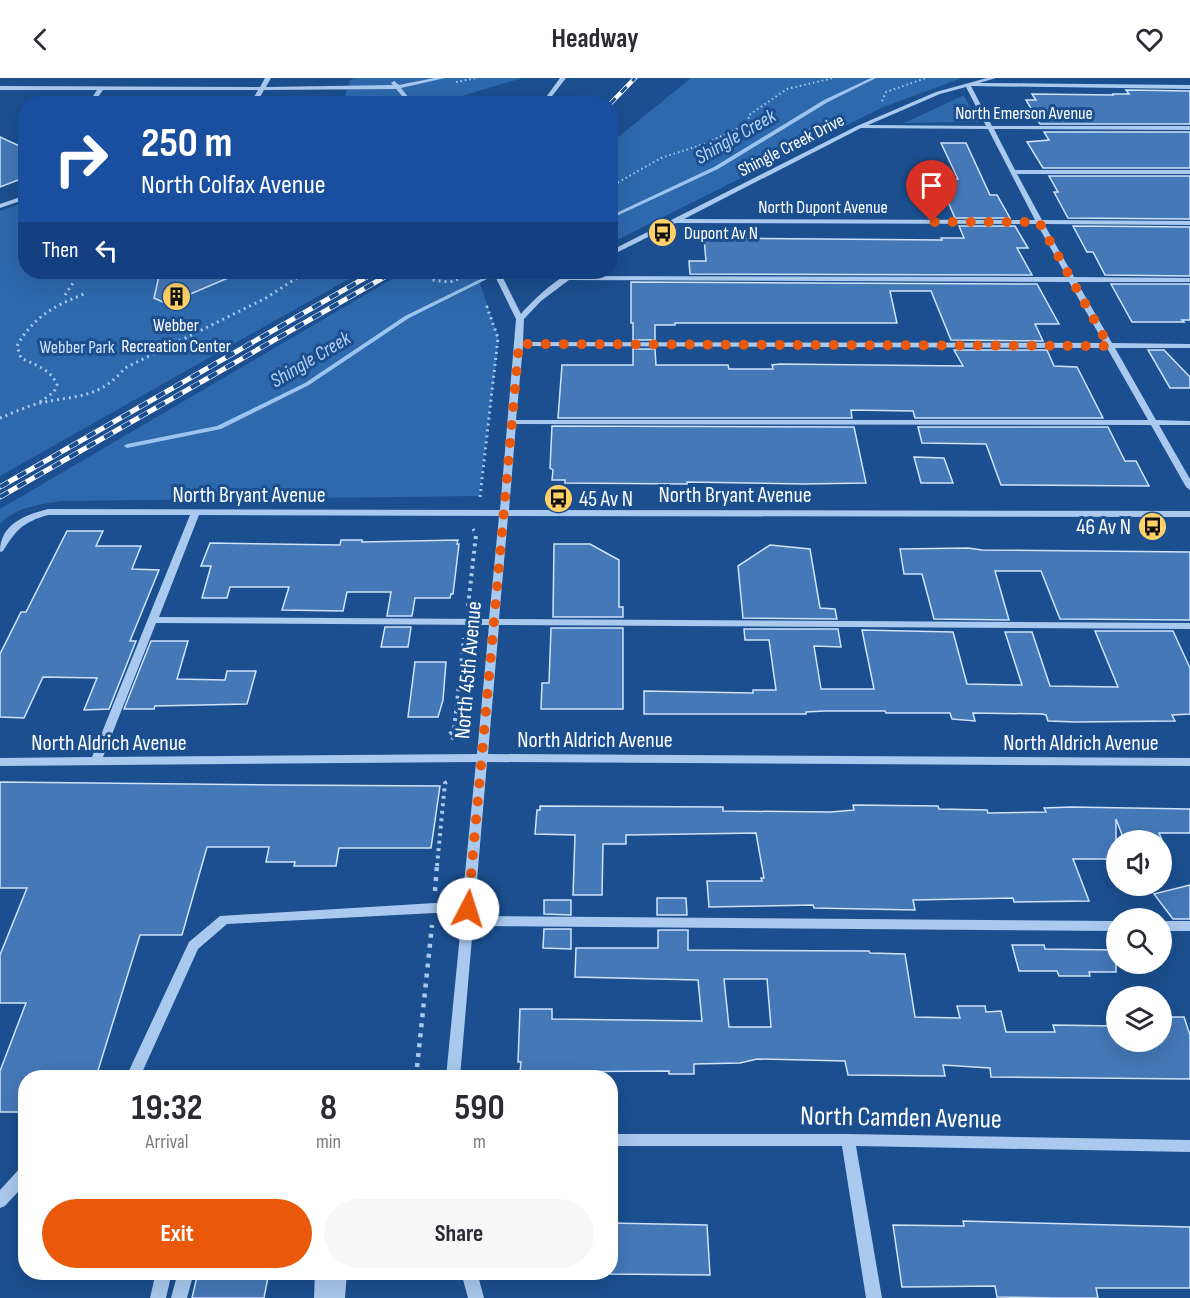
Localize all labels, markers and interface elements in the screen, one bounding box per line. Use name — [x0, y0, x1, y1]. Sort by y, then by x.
icon: back — [24, 23, 57, 56]
text: Headway — [552, 23, 638, 55]
icon: heart — [1133, 23, 1166, 56]
street label: North Emerson Avenue — [955, 103, 1093, 124]
water label: Shingle Creek — [691, 104, 781, 170]
street label: Shingle Creek Drive — [735, 110, 848, 181]
text: 250 m — [141, 118, 232, 169]
icon: right — [42, 120, 120, 198]
pin — [906, 160, 957, 222]
text: North Colfax Avenue — [141, 169, 326, 201]
icon: arrive — [915, 169, 948, 202]
street label: North Dupont Avenue — [758, 197, 888, 218]
bus stop icon: Dupont Av N — [647, 217, 679, 249]
place label: Dupont Av N — [684, 223, 758, 244]
icon: left — [90, 234, 123, 267]
text: Then — [42, 237, 78, 264]
building icon: Webber Recreation Center — [160, 280, 192, 312]
place label: Webber Recreation Center — [121, 315, 231, 357]
water label: Shingle Creek — [266, 326, 355, 393]
park label: Webber Park — [39, 337, 115, 358]
street label: North Bryant Avenue — [172, 482, 326, 509]
bus stop icon: 45 Av N — [542, 482, 574, 514]
street label: North Bryant Avenue — [658, 482, 812, 509]
place label: 45 Av N — [579, 486, 633, 513]
bus stop icon: 46 Av N — [1136, 510, 1168, 542]
place label: 46 Av N — [1076, 514, 1131, 541]
street label: North 45th Avenue — [449, 600, 488, 740]
street label: North Aldrich Avenue — [517, 727, 673, 754]
street label: North Aldrich Avenue — [31, 730, 187, 757]
street label: North Aldrich Avenue — [1003, 730, 1159, 757]
map controls — [1106, 830, 1172, 1052]
button: sound — [1106, 830, 1172, 896]
position arrow — [436, 877, 500, 941]
button: search — [1106, 908, 1172, 974]
button: layers — [1106, 986, 1172, 1052]
text: 19:32 — [131, 1087, 203, 1130]
text: 8 — [320, 1087, 337, 1130]
text: 590 — [455, 1087, 505, 1130]
street label: North Camden Avenue — [800, 1100, 1002, 1136]
text: Arrival — [145, 1130, 188, 1154]
text: min — [316, 1130, 341, 1154]
text: m — [473, 1130, 486, 1154]
button: Exit — [42, 1199, 312, 1268]
button: Share — [324, 1199, 594, 1268]

